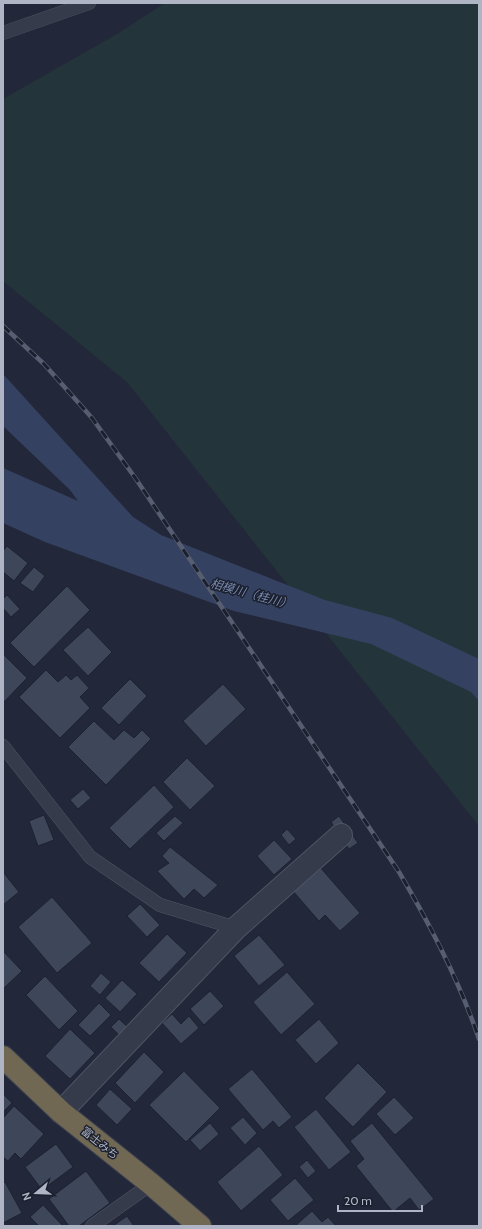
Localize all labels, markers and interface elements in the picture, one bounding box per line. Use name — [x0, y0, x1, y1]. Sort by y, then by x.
water label: 相模川（桂川） — [209, 575, 294, 612]
street label: 富士みち — [78, 1124, 122, 1162]
north arrow — [16, 1173, 56, 1213]
scale bar — [338, 1187, 422, 1213]
text: N — [19, 1190, 34, 1202]
text: 20 m — [344, 1193, 372, 1208]

